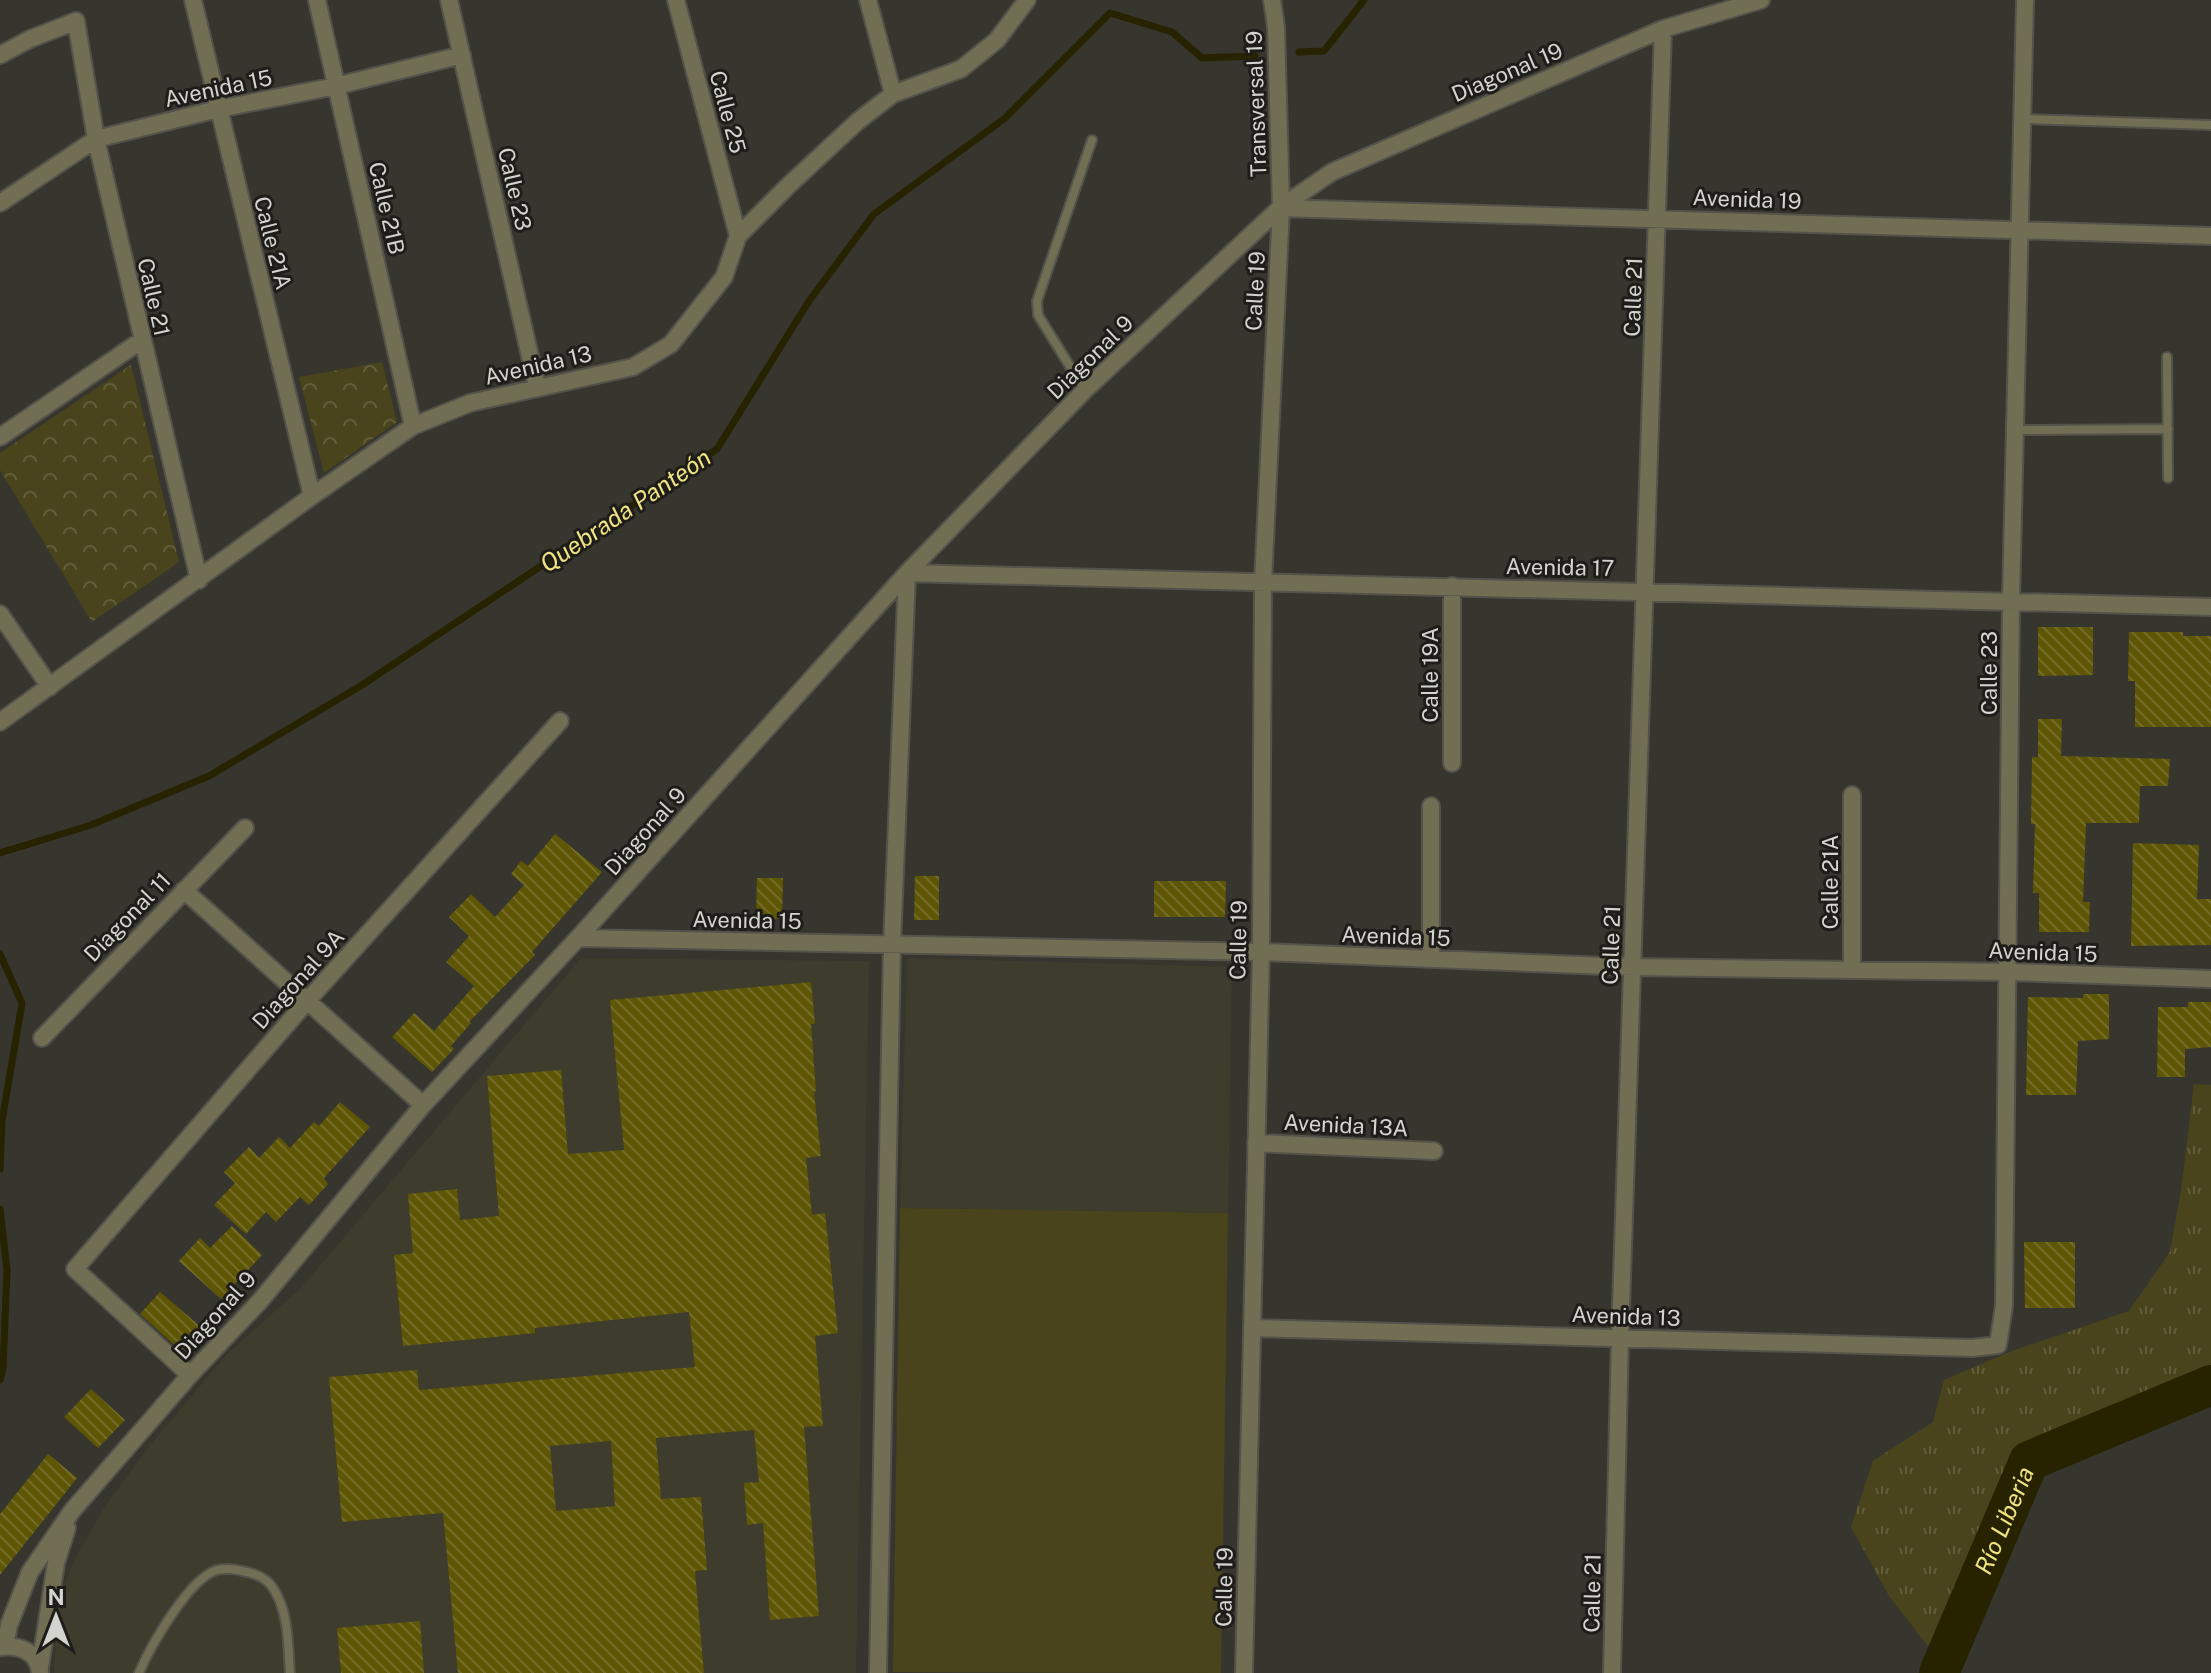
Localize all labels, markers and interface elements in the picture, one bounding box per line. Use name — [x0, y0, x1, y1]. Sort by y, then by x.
street label: Transversal 19 — [1240, 30, 1272, 178]
street label: Diagonal 19 — [1448, 37, 1566, 107]
street label: Avenida 15 — [162, 64, 274, 112]
street label: Calle 25 — [705, 68, 751, 156]
street label: Calle 23 — [493, 145, 537, 233]
street label: Calle 21B — [364, 159, 410, 257]
street label: Avenida 19 — [1692, 184, 1802, 214]
street label: Calle 21A — [249, 194, 297, 292]
street label: Calle 19 — [1240, 250, 1270, 332]
street label: Calle 21 — [132, 255, 176, 339]
street label: Calle 21 — [1619, 257, 1647, 337]
street label: Diagonal 9 — [1042, 310, 1138, 404]
street label: Avenida 13 — [482, 340, 594, 390]
water label: Quebrada Panteón — [534, 443, 716, 577]
street label: Avenida 17 — [1505, 553, 1615, 581]
street label: Calle 19A — [1417, 627, 1443, 723]
street label: Calle 23 — [1976, 631, 2002, 715]
street label: Diagonal 9 — [599, 782, 691, 880]
street label: Calle 21A — [1817, 835, 1843, 929]
street label: Diagonal 11 — [78, 867, 176, 967]
street label: Calle 19 — [1224, 900, 1252, 980]
street label: Calle 21 — [1597, 905, 1625, 985]
street label: Avenida 15 — [692, 906, 802, 934]
street label: Avenida 15 — [1341, 921, 1451, 951]
street label: Diagonal 9A — [247, 924, 349, 1034]
street label: Avenida 15 — [1988, 937, 2098, 967]
street label: Avenida 13A — [1283, 1109, 1409, 1141]
street label: Diagonal 9 — [169, 1266, 261, 1364]
street label: Avenida 13 — [1571, 1301, 1681, 1331]
water label: Río Liberia — [1969, 1462, 2039, 1578]
street label: Calle 19 — [1210, 1547, 1238, 1627]
street label: Calle 21 — [1578, 1553, 1606, 1633]
north arrow — [16, 1577, 96, 1657]
text: N — [47, 1584, 65, 1610]

